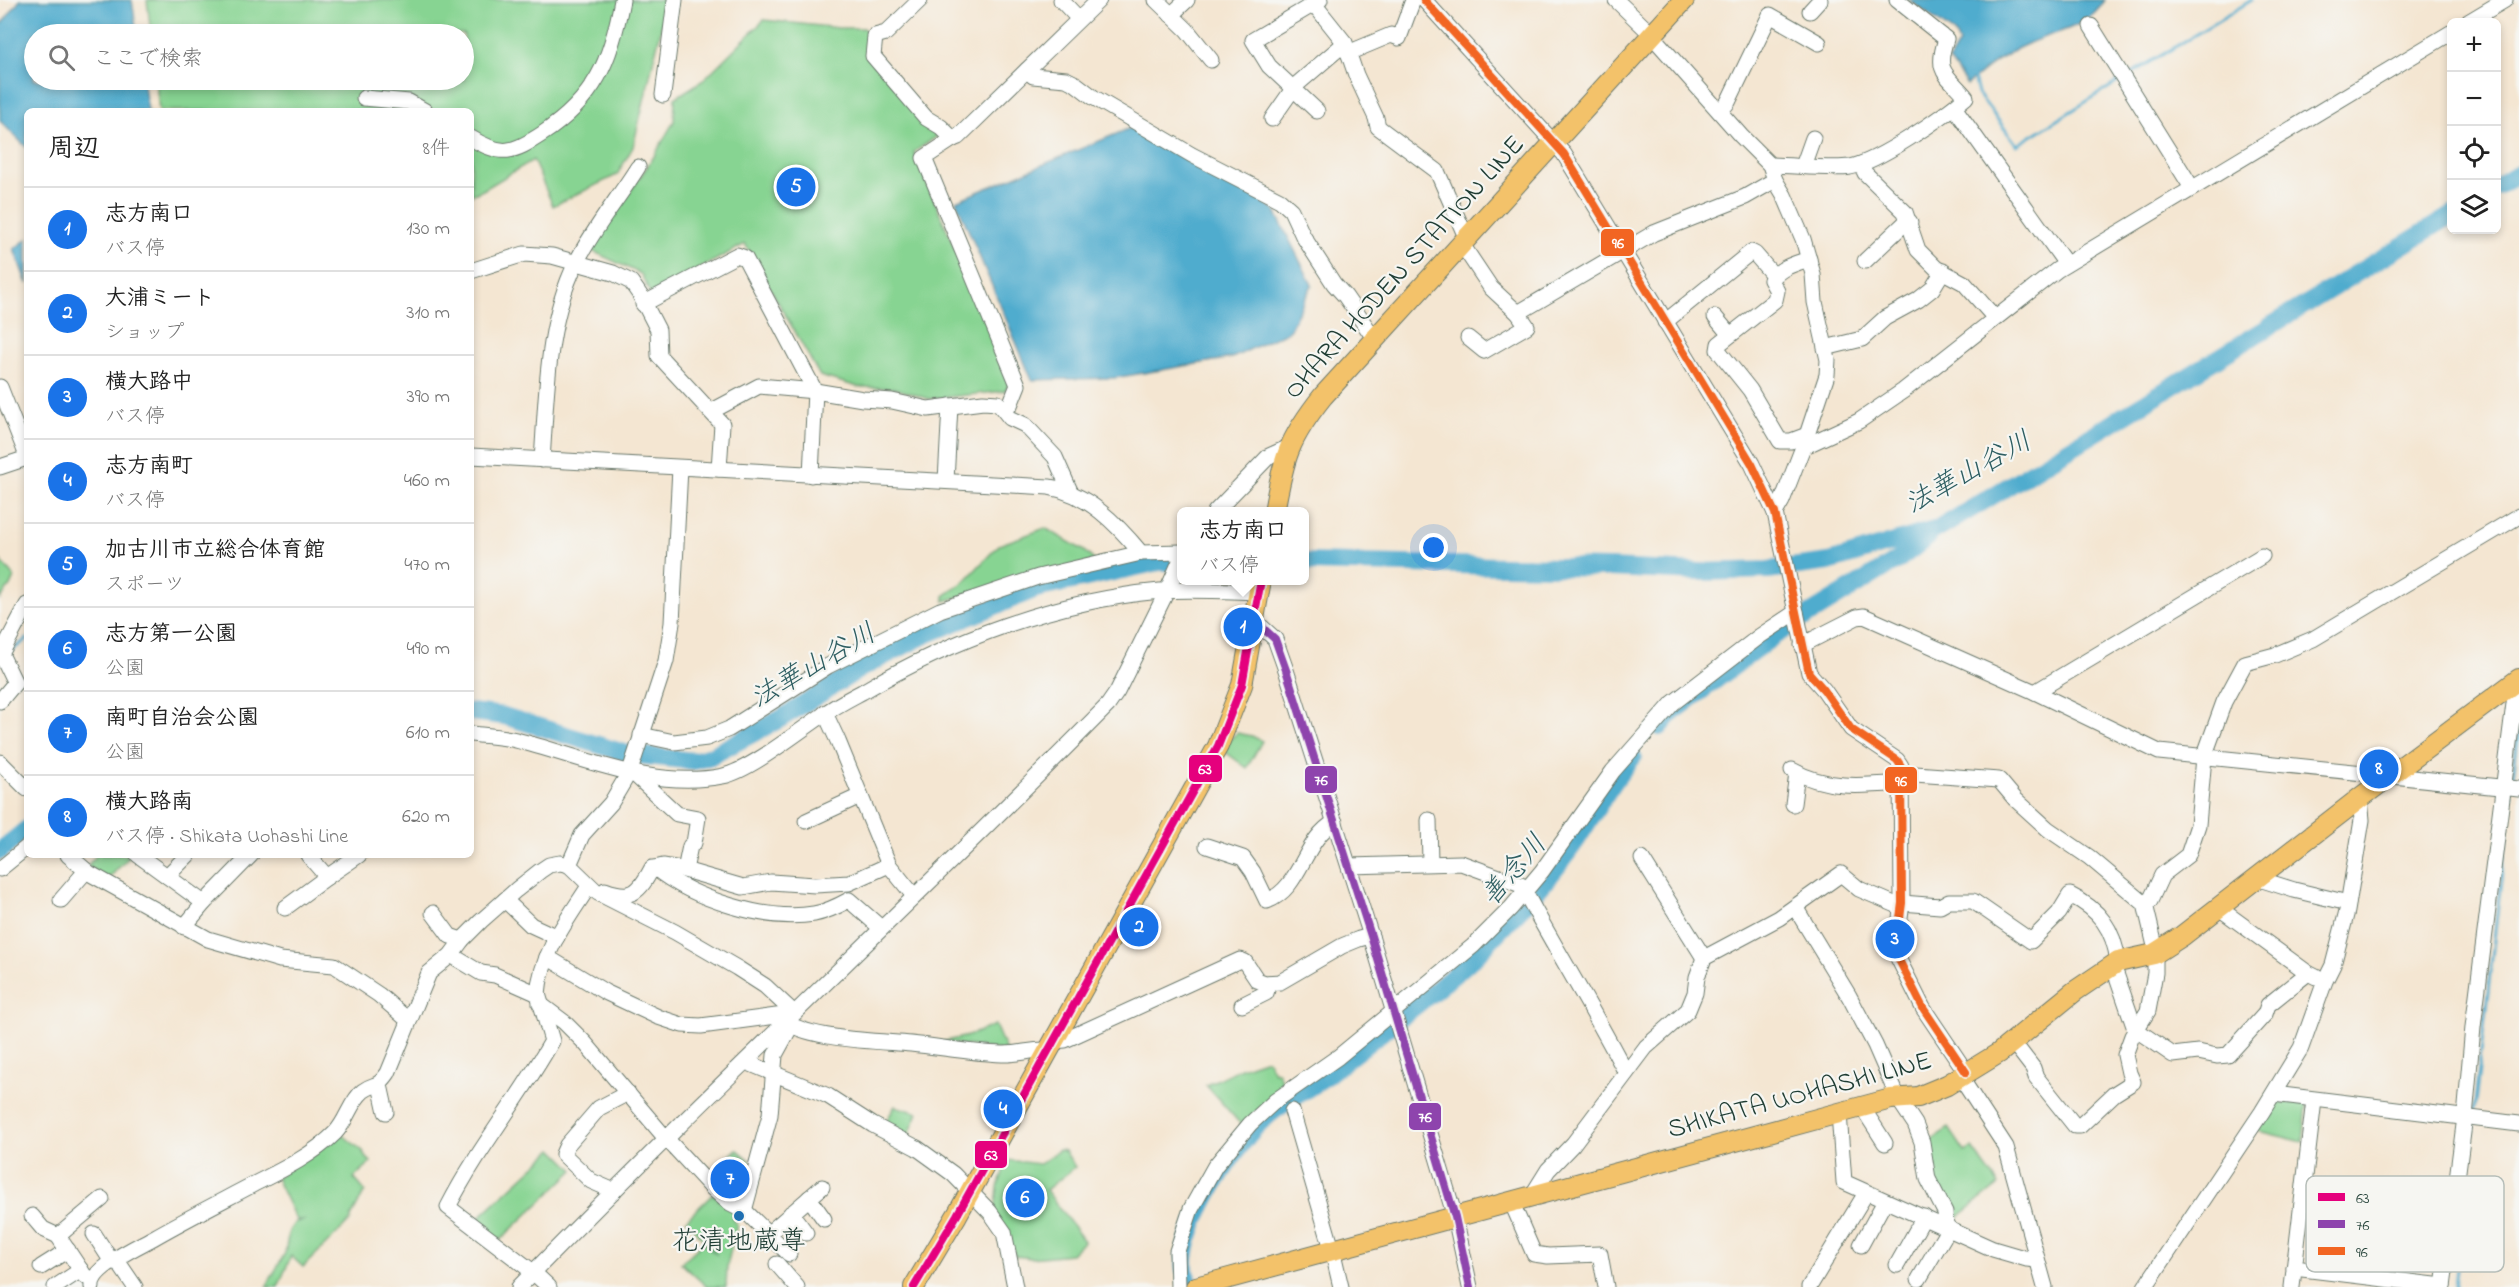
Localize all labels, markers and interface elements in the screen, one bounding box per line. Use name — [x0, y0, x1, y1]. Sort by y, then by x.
map controls — [2447, 18, 2501, 234]
button: + — [2447, 18, 2501, 72]
search box — [24, 24, 474, 90]
icon: search — [45, 41, 78, 74]
text: ここで検索 — [93, 44, 203, 76]
button: − — [2447, 72, 2501, 126]
button: locate — [2447, 126, 2501, 180]
street label: OHARA HODEN STATION LINE — [1275, 127, 1535, 409]
text: 周辺 — [48, 131, 100, 169]
text: 8件 — [423, 135, 450, 164]
pin: 5 — [776, 164, 816, 210]
button: layers — [2447, 180, 2501, 234]
text: 志方南口 — [105, 199, 193, 231]
text: 1 — [64, 215, 71, 244]
text: 130 m — [406, 215, 450, 244]
line badge: 96 — [1600, 228, 1635, 257]
text: 96 — [1611, 232, 1625, 256]
text: バス停 — [105, 235, 165, 264]
text: 大浦ミート — [105, 283, 215, 315]
text: 2 — [63, 299, 72, 328]
text: 310 m — [406, 299, 450, 328]
text: ショップ — [105, 319, 184, 348]
text: 横大路中 — [105, 367, 193, 399]
text: 3 — [63, 383, 72, 412]
text: 390 m — [407, 383, 450, 412]
text: バス停 — [105, 403, 165, 432]
water label: 法華山谷川 — [1898, 422, 2040, 526]
text: 志方南町 — [105, 451, 193, 483]
text: 4 — [63, 467, 72, 496]
text: 460 m — [404, 467, 450, 496]
text: バス停 — [105, 487, 165, 516]
popup — [1177, 507, 1309, 585]
text: 志方南口 — [1199, 516, 1287, 548]
your location — [1419, 533, 1448, 562]
text: 加古川市立総合体育館 — [105, 535, 325, 567]
text: 5 — [62, 551, 73, 580]
text: 470 m — [404, 551, 450, 580]
text: バス停 — [1199, 552, 1259, 581]
text: スポーツ — [105, 571, 185, 600]
pin: 1 — [1224, 604, 1262, 650]
water label: 法華山谷川 — [743, 614, 885, 720]
text: 志方第一公園 — [105, 619, 237, 651]
text: 6 — [63, 635, 72, 664]
text: 490 m — [407, 635, 450, 664]
text: 公園 — [105, 655, 145, 684]
text: 南町自治会公園 — [105, 703, 259, 735]
text: 7 — [63, 719, 72, 748]
text: 610 m — [406, 719, 450, 748]
text: 公園 — [105, 739, 145, 768]
pin: 8 — [2360, 746, 2398, 792]
line badge: 63 — [1188, 754, 1223, 783]
text: 63 — [1197, 758, 1212, 782]
line badge: 76 — [1304, 765, 1338, 794]
line badge: 96 — [1884, 766, 1918, 794]
text: 76 — [1314, 769, 1329, 793]
text: 96 — [1894, 770, 1908, 794]
text: 横大路南 — [105, 787, 193, 819]
text: 8 — [64, 803, 71, 832]
text: 620 m — [402, 803, 450, 832]
text: バス停 · Shikata Uohashi Line — [105, 823, 348, 852]
water label: 善念川 — [1472, 826, 1558, 916]
pin: 2 — [1120, 904, 1158, 950]
pin: 3 — [1876, 916, 1914, 962]
street label: SHIKATA UOHASHI LINE — [1664, 1042, 1936, 1150]
pin: 4 — [984, 1086, 1022, 1132]
line badge: 76 — [1408, 1102, 1442, 1131]
text: 76 — [1418, 1106, 1433, 1130]
line badge: 63 — [974, 1140, 1008, 1169]
text: 63 — [983, 1144, 998, 1168]
pin: 7 — [710, 1156, 750, 1202]
pin: 6 — [1006, 1176, 1044, 1220]
legend — [2306, 1176, 2504, 1272]
text: 63 — [2356, 1187, 2370, 1211]
marker: 花清地蔵尊 — [732, 1209, 746, 1223]
text: 76 — [2356, 1214, 2370, 1238]
place label: 花清地蔵尊 — [672, 1223, 807, 1262]
text: 96 — [2356, 1241, 2368, 1265]

